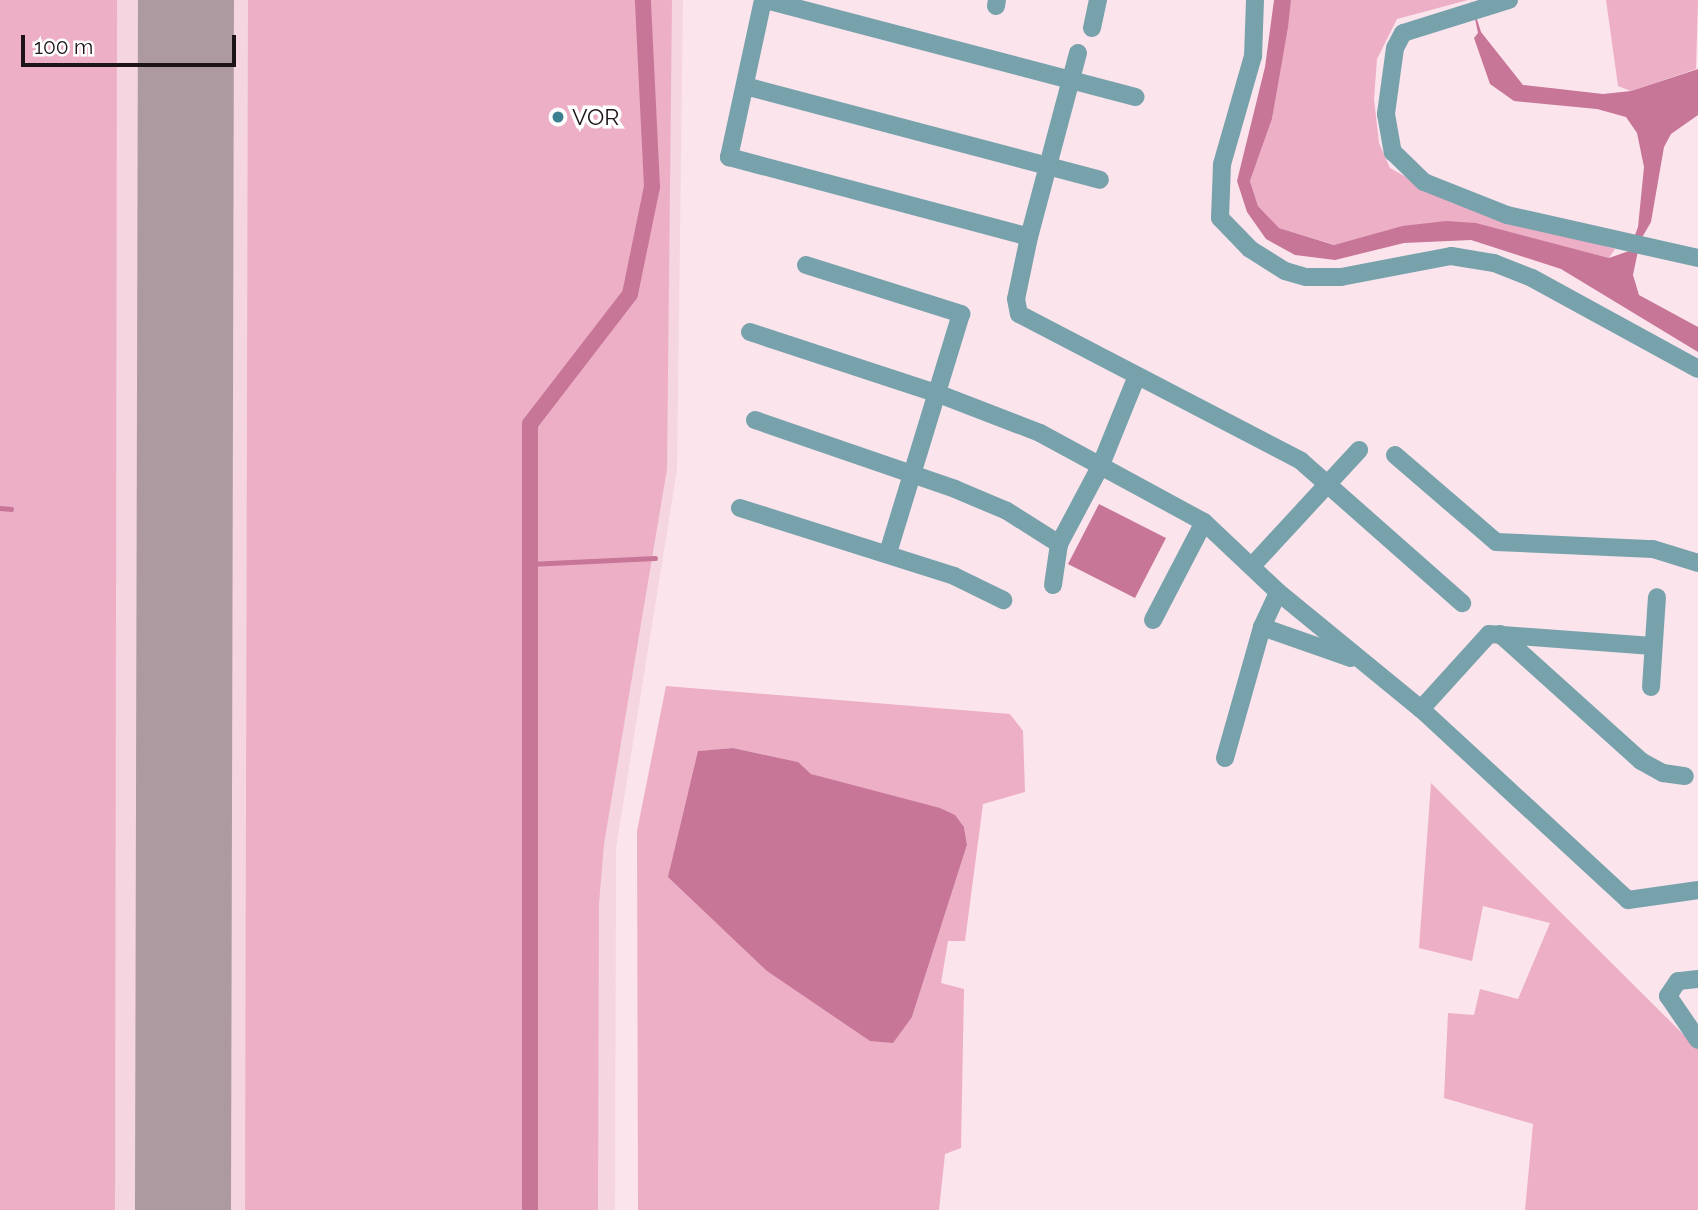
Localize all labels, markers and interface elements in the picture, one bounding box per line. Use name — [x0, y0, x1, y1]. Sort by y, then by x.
scale bar — [24, 21, 240, 65]
text: 100 m — [34, 34, 93, 59]
place label: VOR — [572, 103, 619, 131]
marker: VOR — [550, 109, 566, 125]

